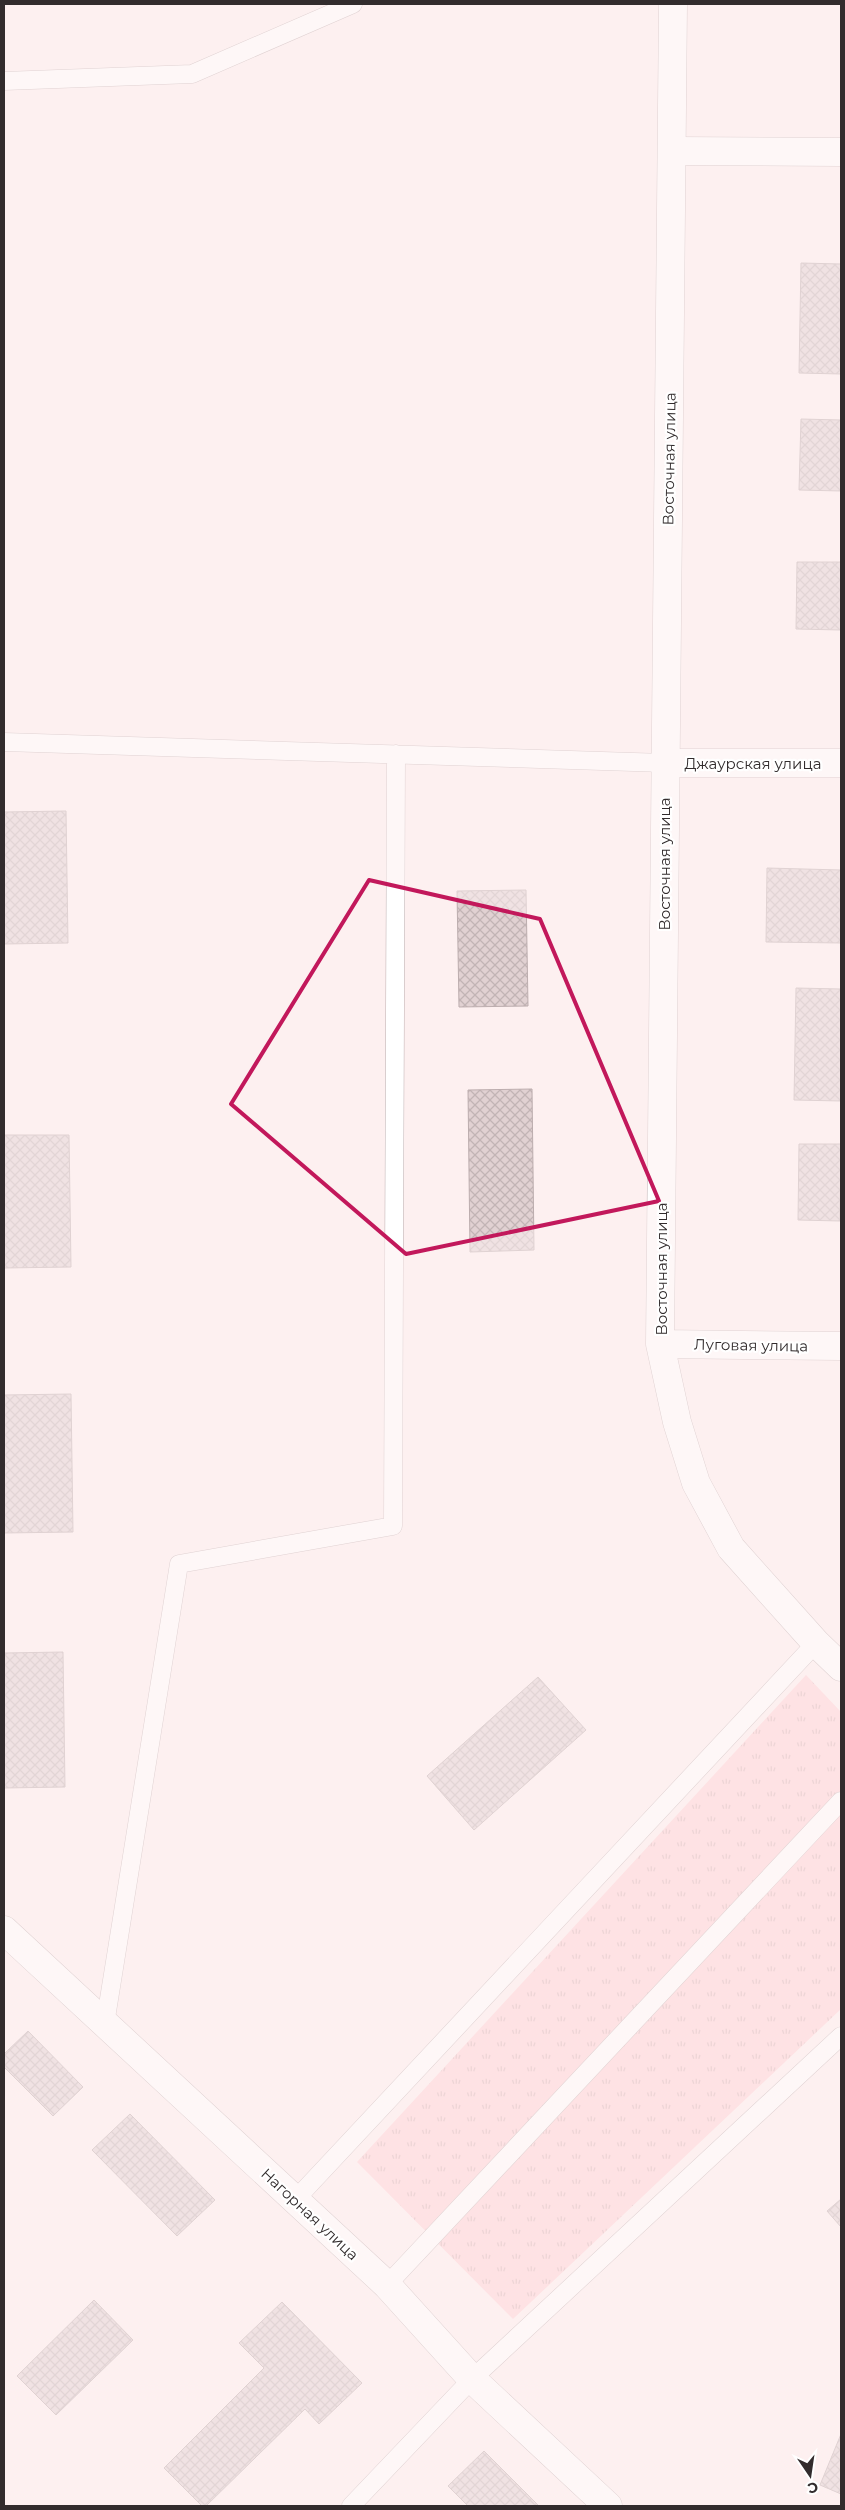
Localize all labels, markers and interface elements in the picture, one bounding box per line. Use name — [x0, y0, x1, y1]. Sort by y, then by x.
street label: Восточная улица — [658, 392, 680, 526]
street label: Джаурская улица — [685, 754, 821, 773]
street label: Восточная улица — [655, 797, 674, 931]
street label: Восточная улица — [652, 1202, 671, 1336]
street label: Луговая улица — [694, 1335, 808, 1355]
street label: Нагорная улица — [257, 2164, 363, 2264]
north arrow — [785, 2450, 835, 2500]
text: С — [806, 2478, 820, 2498]

